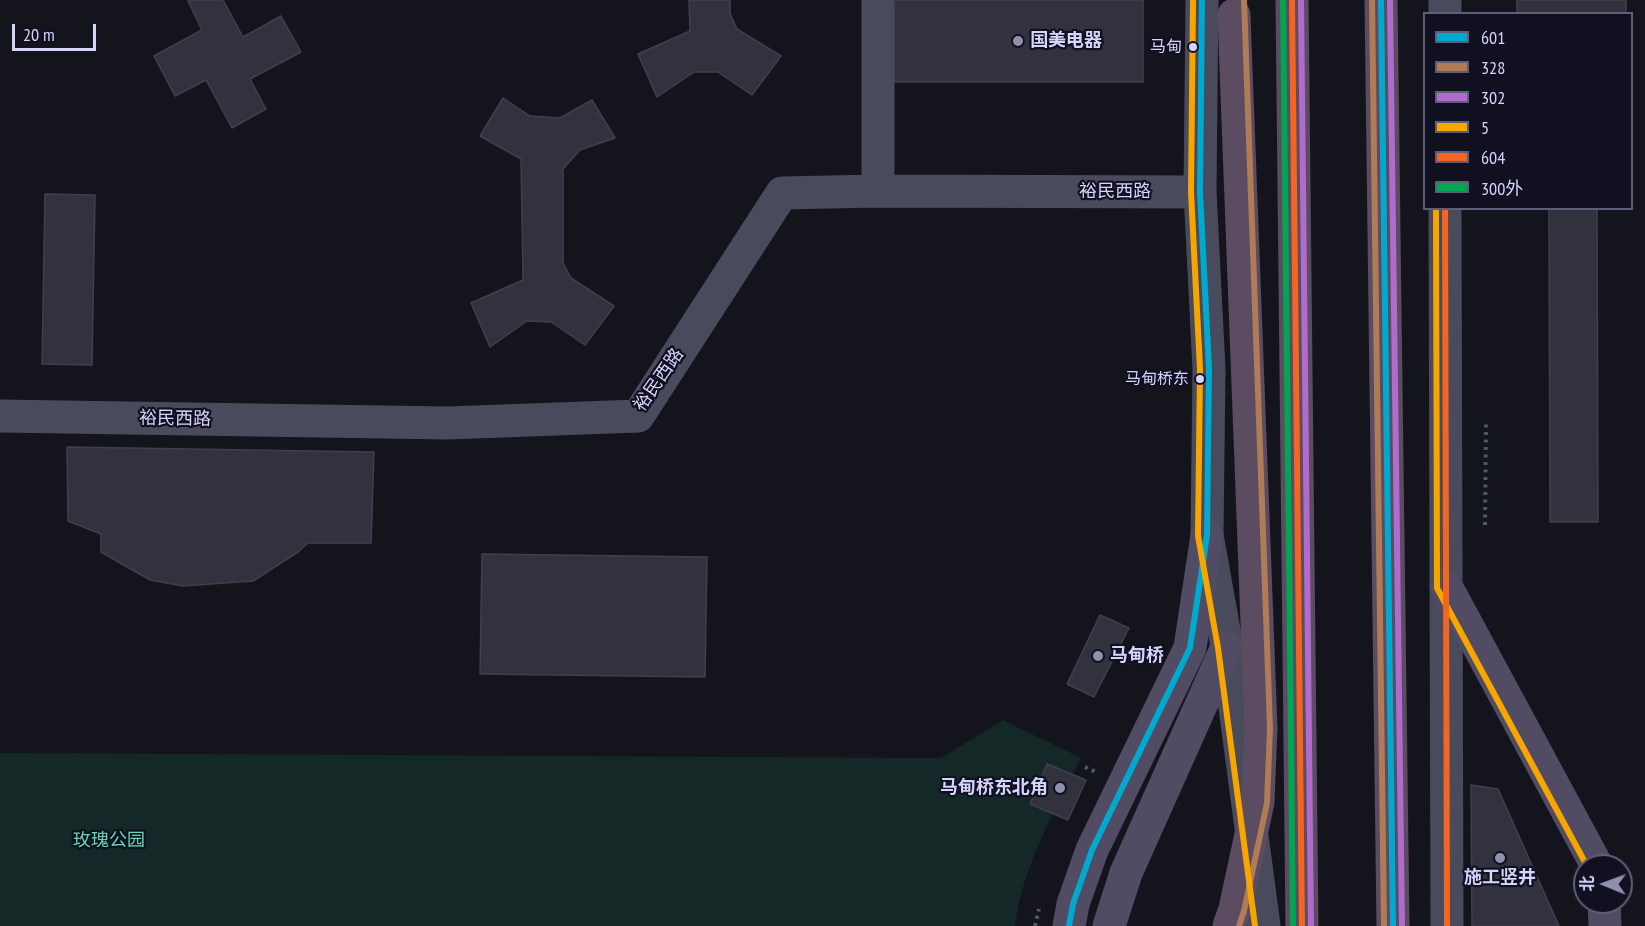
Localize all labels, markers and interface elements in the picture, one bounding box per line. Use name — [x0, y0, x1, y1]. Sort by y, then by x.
scale bar — [15, 12, 99, 50]
legend — [1423, 12, 1633, 210]
text: 20 m — [23, 23, 55, 46]
text: 601 — [1481, 26, 1505, 49]
place label: 国美电器 — [1030, 30, 1102, 52]
marker: 国美电器 — [1011, 34, 1025, 48]
place label: 马甸 — [1150, 37, 1182, 57]
marker: 马甸 — [1187, 41, 1199, 53]
text: 328 — [1481, 56, 1505, 79]
text: 302 — [1481, 86, 1505, 109]
text: 5 — [1481, 116, 1489, 139]
text: 604 — [1481, 146, 1505, 169]
text: 300外 — [1481, 177, 1523, 200]
street label: 裕民西路 — [1079, 181, 1151, 203]
street label: 裕民西路 — [630, 344, 688, 416]
place label: 马甸桥东 — [1125, 369, 1189, 389]
marker: 马甸桥东 — [1194, 373, 1206, 385]
street label: 裕民西路 — [139, 408, 211, 430]
place label: 马甸桥 — [1110, 645, 1164, 667]
marker: 马甸桥 — [1091, 649, 1105, 663]
place label: 马甸桥东北角 — [940, 777, 1048, 799]
marker: 马甸桥东北角 — [1053, 781, 1067, 795]
park label: 玫瑰公园 — [73, 830, 145, 852]
marker: 施工竖井 — [1493, 851, 1507, 865]
north arrow — [1573, 854, 1633, 914]
place label: 施工竖井 — [1464, 867, 1536, 889]
text: 北 — [1577, 876, 1597, 892]

